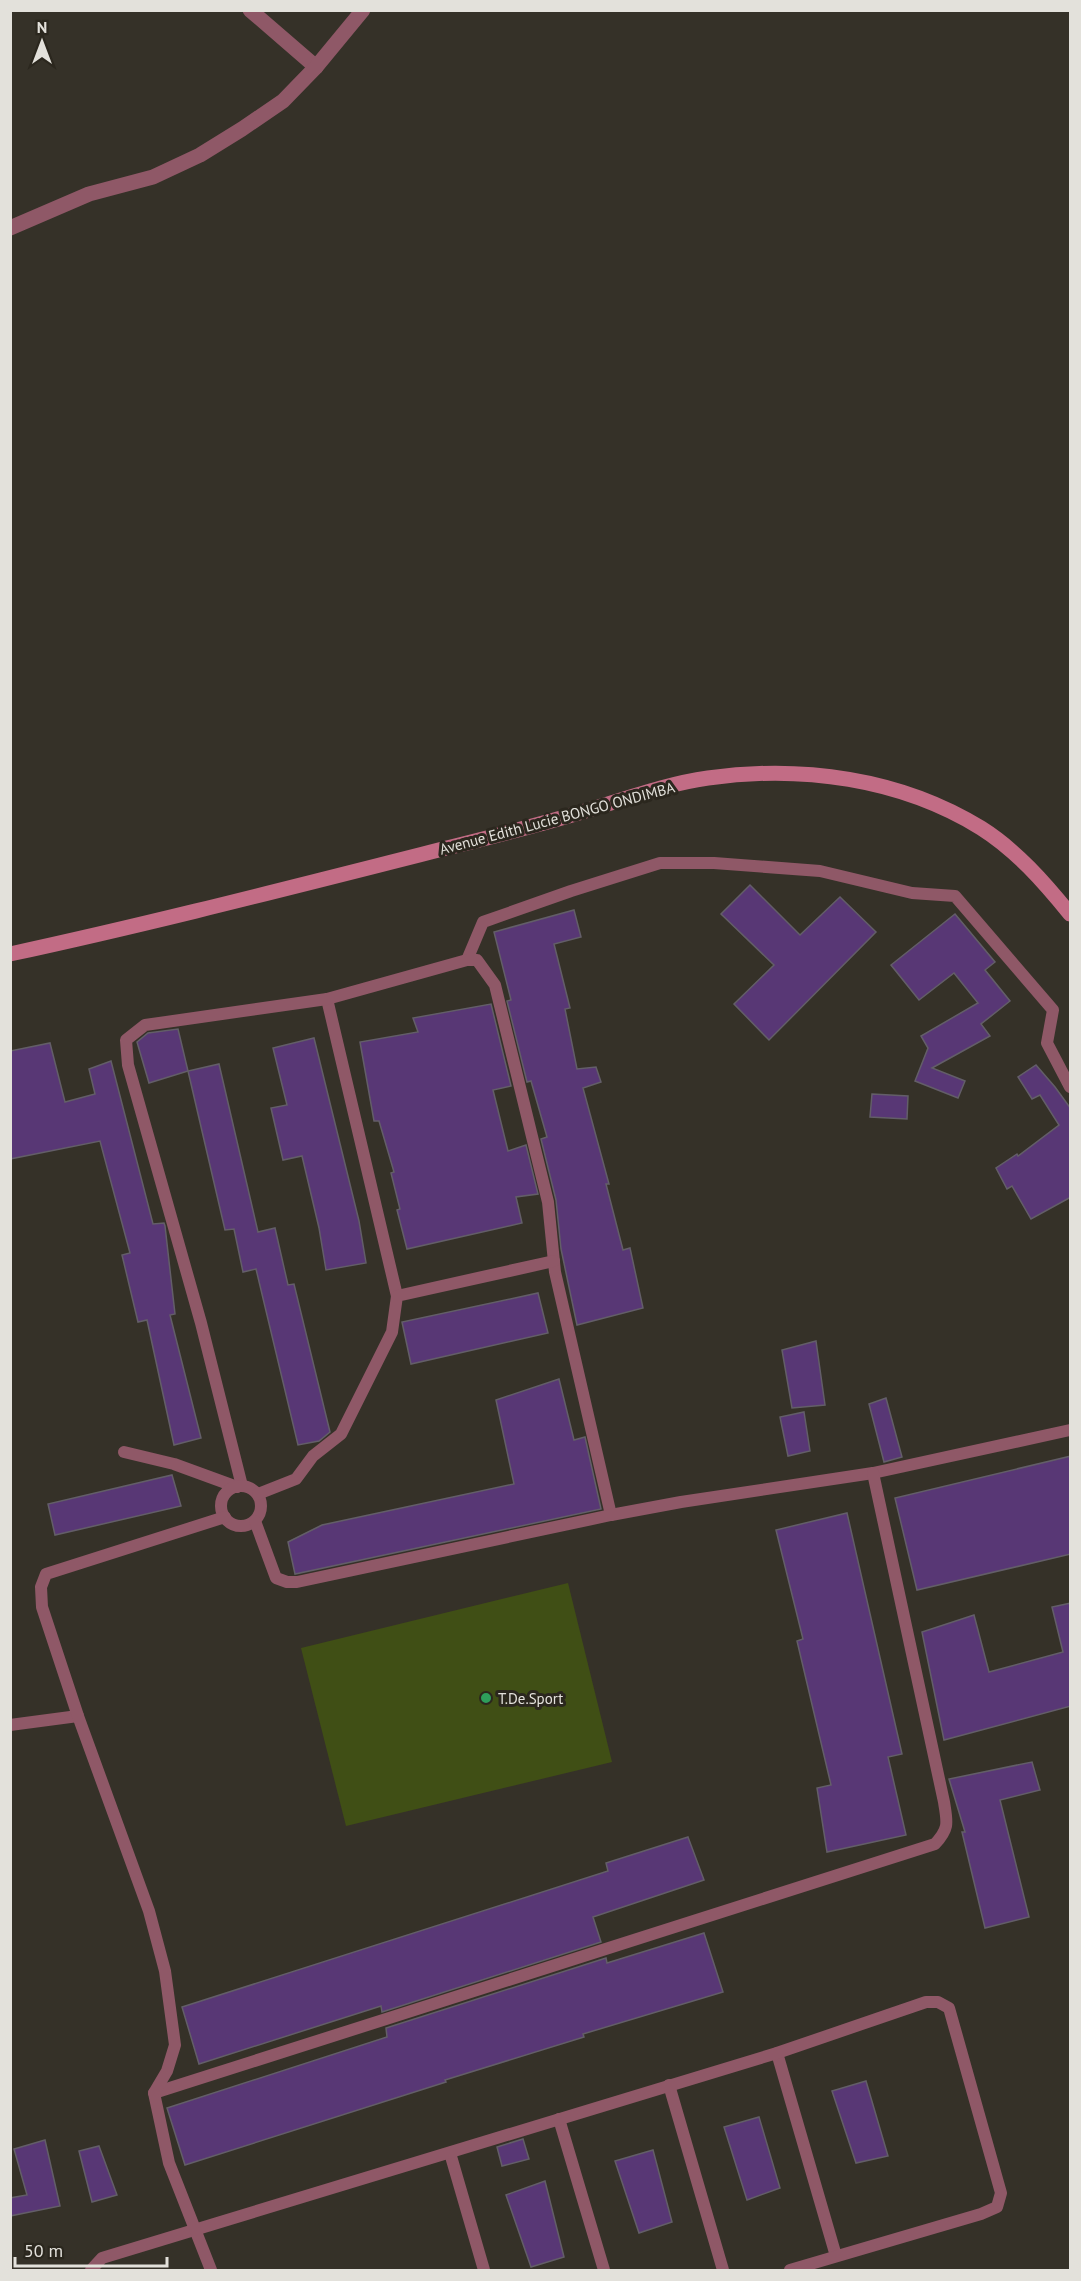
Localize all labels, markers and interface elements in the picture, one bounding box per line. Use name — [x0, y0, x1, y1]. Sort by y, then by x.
north arrow — [12, 12, 72, 72]
text: N — [37, 17, 47, 37]
street label: Avenue Edith Lucie BONGO ONDIMBA — [437, 777, 677, 859]
place label: T.De.Sport — [498, 1689, 563, 1708]
marker: T.De.Sport — [479, 1691, 493, 1705]
scale bar — [15, 2230, 166, 2268]
text: 50 m — [24, 2239, 63, 2262]

